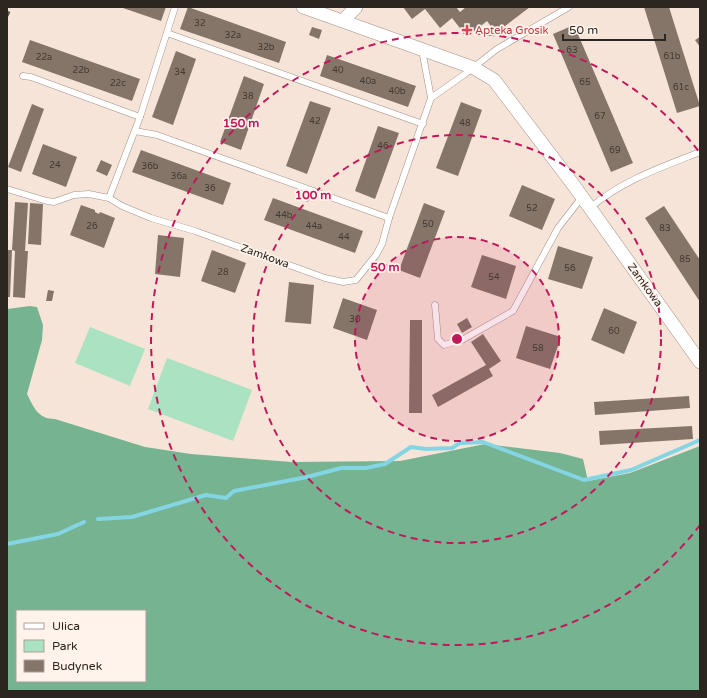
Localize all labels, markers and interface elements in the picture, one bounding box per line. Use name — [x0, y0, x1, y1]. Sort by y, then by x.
scale bar — [563, 16, 665, 42]
house number: 32 — [194, 18, 206, 29]
text: 50 m — [569, 23, 598, 37]
place label: Apteka Grosik — [475, 24, 548, 37]
marker: Apteka Grosik — [462, 25, 472, 35]
house number: 32a — [225, 30, 241, 41]
house number: 32b — [258, 42, 275, 53]
house number: 63 — [566, 45, 578, 56]
house number: 61b — [664, 51, 681, 62]
house number: 22a — [36, 52, 52, 63]
house number: 22b — [73, 65, 90, 76]
house number: 40 — [332, 65, 344, 76]
house number: 34 — [174, 67, 186, 78]
house number: 40a — [360, 76, 376, 87]
house number: 65 — [579, 77, 591, 88]
house number: 22c — [110, 78, 126, 89]
house number: 61c — [673, 82, 689, 93]
house number: 40b — [389, 86, 406, 97]
house number: 38 — [242, 91, 254, 102]
house number: 67 — [594, 111, 606, 122]
text: 150 m — [223, 116, 259, 130]
house number: 42 — [309, 116, 321, 127]
house number: 48 — [459, 118, 471, 129]
house number: 46 — [377, 141, 389, 152]
house number: 69 — [609, 145, 621, 156]
house number: 24 — [49, 160, 61, 171]
house number: 36b — [142, 161, 159, 172]
house number: 36a — [171, 171, 187, 182]
house number: 36 — [204, 183, 216, 194]
text: 100 m — [295, 188, 331, 202]
house number: 52 — [526, 203, 538, 214]
house number: 44b — [276, 210, 293, 221]
house number: 50 — [422, 219, 434, 230]
house number: 26 — [86, 221, 98, 232]
house number: 44a — [306, 221, 322, 232]
house number: 83 — [659, 223, 671, 234]
house number: 44 — [338, 232, 350, 243]
street label: Zamkowa — [239, 241, 291, 271]
house number: 85 — [679, 254, 691, 265]
text: 50 m — [370, 260, 400, 274]
street label: Zamkowa — [625, 261, 665, 309]
house number: 56 — [564, 263, 576, 274]
house number: 28 — [217, 267, 229, 278]
house number: 54 — [488, 272, 500, 283]
house number: 30 — [349, 314, 361, 325]
house number: 60 — [608, 326, 620, 337]
centre of rings — [450, 332, 464, 346]
house number: 58 — [532, 343, 544, 354]
legend — [16, 610, 146, 682]
text: Ulica — [52, 619, 80, 633]
text: Park — [52, 639, 78, 653]
text: Budynek — [52, 659, 103, 673]

